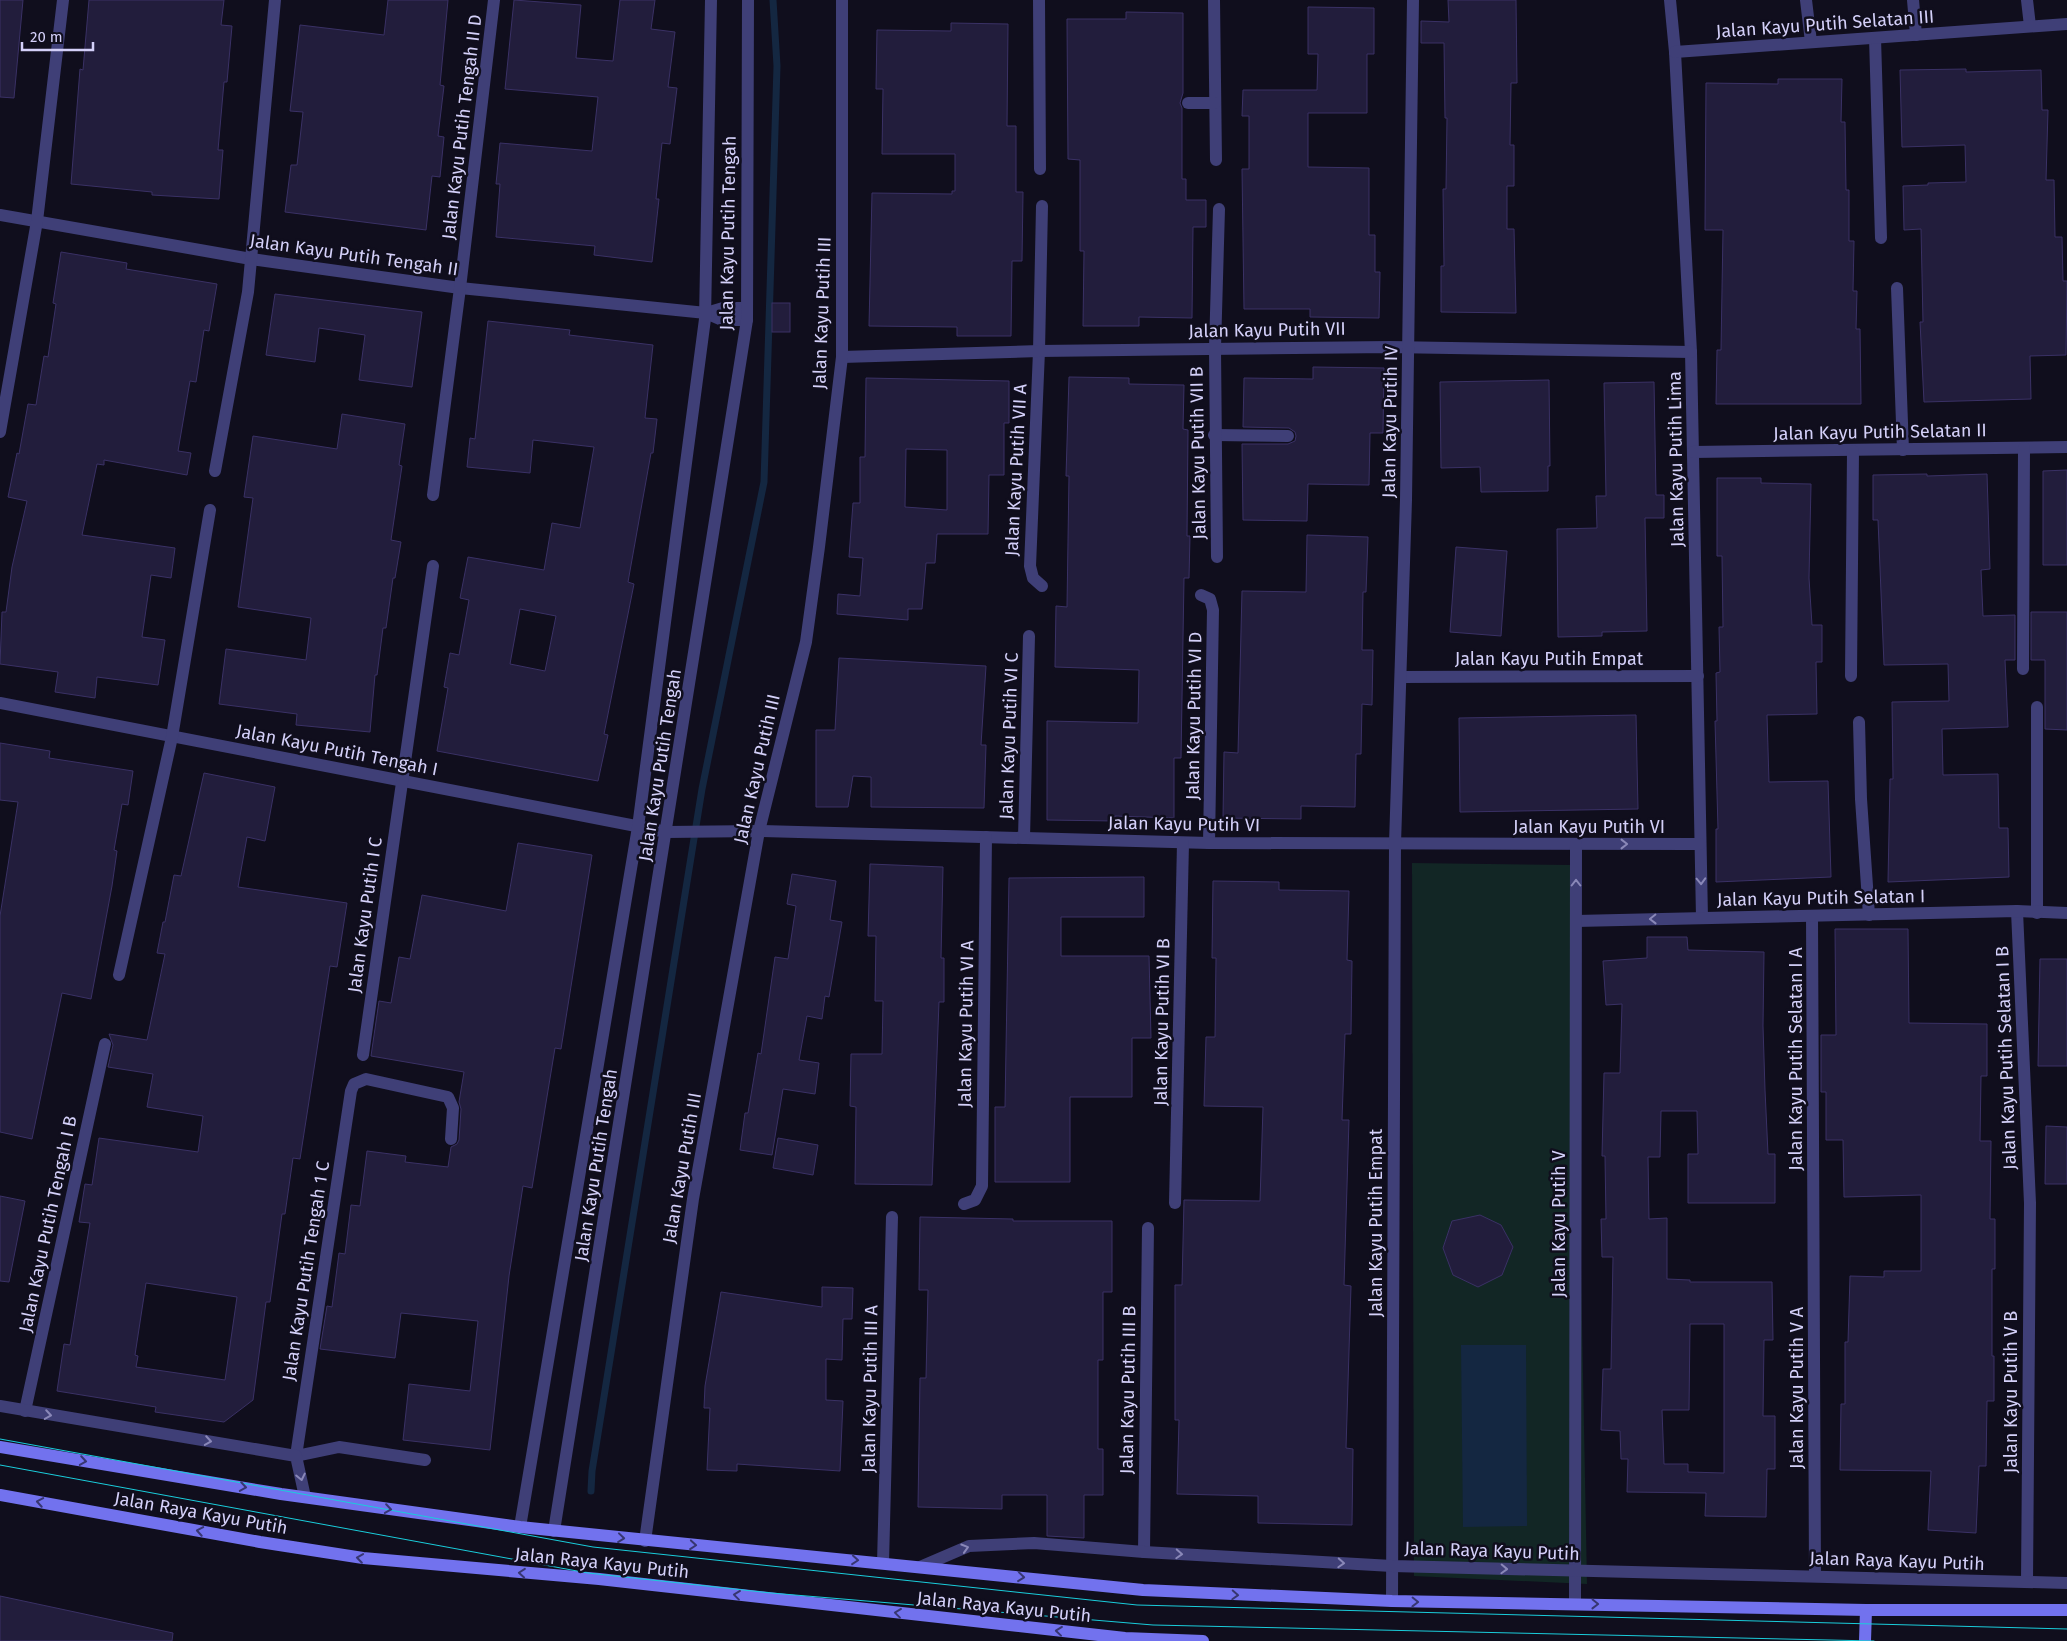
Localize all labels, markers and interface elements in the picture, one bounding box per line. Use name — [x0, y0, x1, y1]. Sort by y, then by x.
street label: Jalan Kayu Putih Selatan III — [1715, 5, 1935, 43]
street label: Jalan Kayu Putih Tengah II D — [437, 13, 487, 241]
scale bar — [22, 20, 94, 52]
text: 20 m — [30, 28, 63, 46]
street label: Jalan Kayu Putih Tengah — [715, 135, 741, 331]
street label: Jalan Kayu Putih Tengah II — [248, 229, 460, 281]
street label: Jalan Kayu Putih III — [808, 236, 836, 390]
street label: Jalan Kayu Putih VII — [1188, 318, 1346, 342]
street label: Jalan Kayu Putih IV — [1378, 346, 1402, 498]
street label: Jalan Kayu Putih VII B — [1185, 366, 1211, 540]
street label: Jalan Kayu Putih Lima — [1663, 371, 1689, 547]
street label: Jalan Kayu Putih VII A — [1000, 383, 1032, 557]
street label: Jalan Kayu Putih Selatan II — [1773, 419, 1987, 445]
street label: Jalan Kayu Putih VI D — [1182, 632, 1206, 800]
street label: Jalan Kayu Putih Empat — [1455, 648, 1644, 670]
street label: Jalan Kayu Putih VI C — [995, 652, 1023, 820]
street label: Jalan Kayu Putih Tengah — [634, 667, 686, 863]
street label: Jalan Kayu Putih III — [729, 692, 785, 846]
street label: Jalan Kayu Putih Tengah I — [234, 720, 440, 780]
street label: Jalan Kayu Putih VI — [1108, 812, 1260, 836]
street label: Jalan Kayu Putih VI — [1513, 816, 1665, 838]
street label: Jalan Kayu Putih I C — [343, 836, 387, 994]
one-way arrow — [1621, 839, 1629, 849]
one-way arrow — [1571, 878, 1581, 886]
one-way arrow — [1696, 878, 1706, 885]
street label: Jalan Kayu Putih Selatan I — [1717, 885, 1925, 911]
one-way arrow — [1649, 914, 1657, 925]
street label: Jalan Kayu Putih VI B — [1150, 938, 1174, 1106]
street label: Jalan Kayu Putih VI A — [954, 940, 978, 1108]
street label: Jalan Kayu Putih Selatan I B — [1991, 946, 2021, 1170]
street label: Jalan Kayu Putih Selatan I A — [1785, 947, 1807, 1171]
street label: Jalan Kayu Putih Tengah — [570, 1067, 622, 1263]
street label: Jalan Kayu Putih III — [658, 1091, 706, 1245]
street label: Jalan Kayu Putih Tengah I B — [14, 1114, 82, 1334]
street label: Jalan Kayu Putih Empat — [1365, 1128, 1387, 1317]
street label: Jalan Kayu Putih V — [1548, 1151, 1570, 1297]
street label: Jalan Kayu Putih Tengah 1 C — [278, 1160, 334, 1382]
street label: Jalan Kayu Putih III A — [858, 1304, 882, 1473]
street label: Jalan Kayu Putih III B — [1116, 1306, 1140, 1474]
street label: Jalan Kayu Putih V A — [1786, 1306, 1808, 1469]
street label: Jalan Kayu Putih V B — [2000, 1311, 2022, 1473]
one-way arrow — [44, 1409, 52, 1420]
one-way arrow — [204, 1436, 213, 1446]
one-way arrow — [78, 1455, 87, 1465]
one-way arrow — [295, 1472, 306, 1481]
one-way arrow — [238, 1482, 247, 1492]
street label: Jalan Raya Kayu Putih — [113, 1487, 289, 1539]
one-way arrow — [35, 1498, 44, 1508]
one-way arrow — [384, 1503, 393, 1513]
one-way arrow — [195, 1527, 204, 1537]
one-way arrow — [618, 1532, 626, 1543]
street label: Jalan Raya Kayu Putih — [1404, 1537, 1580, 1565]
one-way arrow — [690, 1539, 698, 1550]
street label: Jalan Raya Kayu Putih — [514, 1543, 690, 1583]
one-way arrow — [961, 1544, 969, 1554]
street label: Jalan Raya Kayu Putih — [1809, 1547, 1985, 1575]
one-way arrow — [1175, 1549, 1183, 1560]
one-way arrow — [356, 1553, 364, 1564]
one-way arrow — [851, 1555, 859, 1566]
one-way arrow — [1338, 1558, 1346, 1568]
one-way arrow — [1500, 1564, 1508, 1574]
one-way arrow — [518, 1567, 526, 1578]
one-way arrow — [1017, 1571, 1025, 1582]
street label: Jalan Raya Kayu Putih — [916, 1587, 1092, 1627]
one-way arrow — [732, 1590, 740, 1601]
one-way arrow — [1231, 1590, 1239, 1601]
one-way arrow — [1412, 1597, 1419, 1607]
one-way arrow — [1592, 1599, 1599, 1609]
one-way arrow — [894, 1608, 902, 1619]
one-way arrow — [1055, 1626, 1063, 1637]

